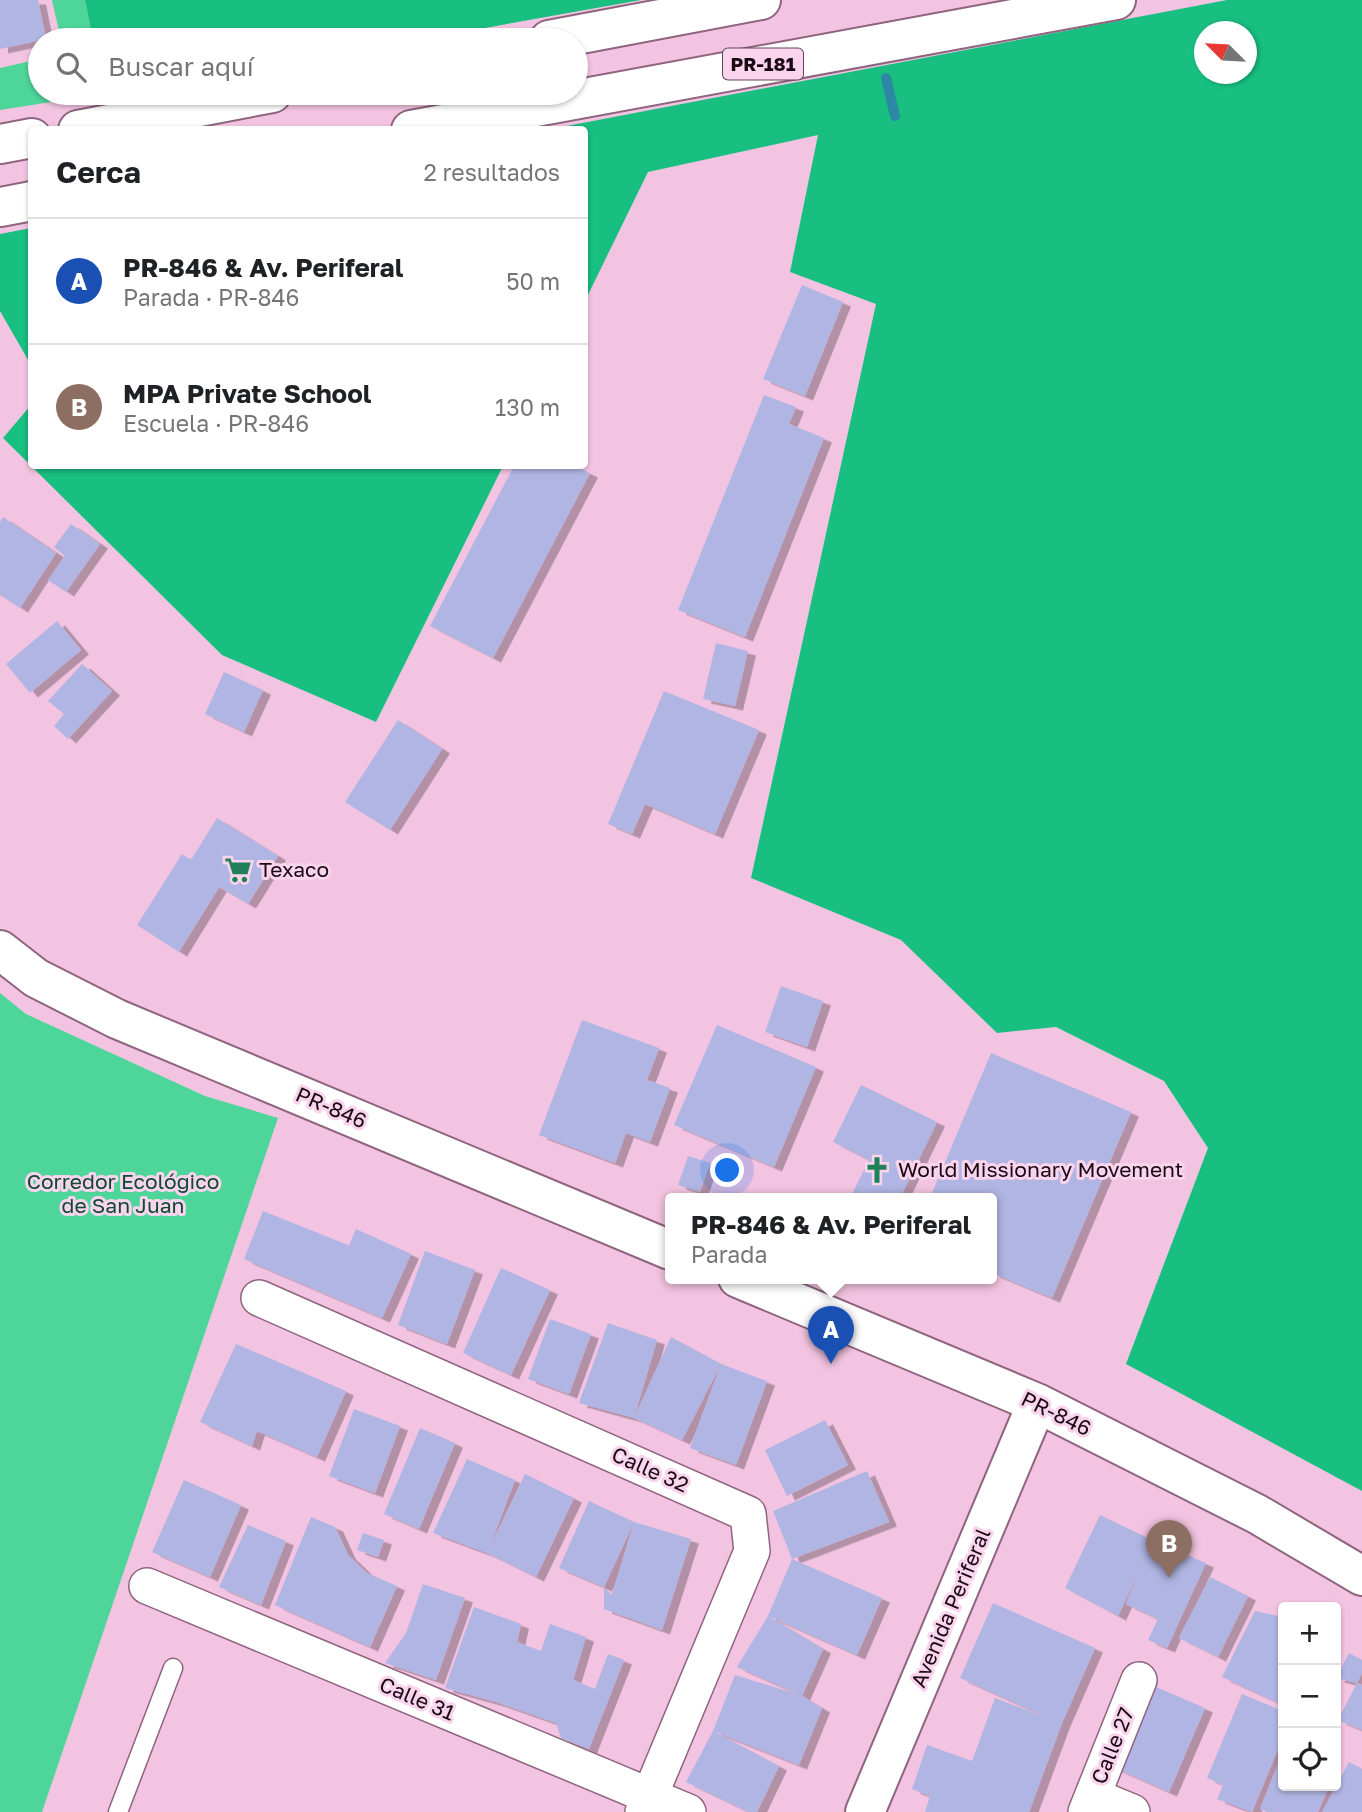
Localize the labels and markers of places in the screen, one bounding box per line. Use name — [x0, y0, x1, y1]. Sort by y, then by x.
supermarket icon: Texaco — [223, 855, 253, 885]
place label: Texaco — [259, 856, 329, 882]
church icon: World Missionary Movement — [862, 1155, 892, 1185]
place label: World Missionary Movement — [898, 1156, 1183, 1182]
pin: A — [808, 1306, 854, 1364]
pin: B — [1146, 1520, 1192, 1578]

